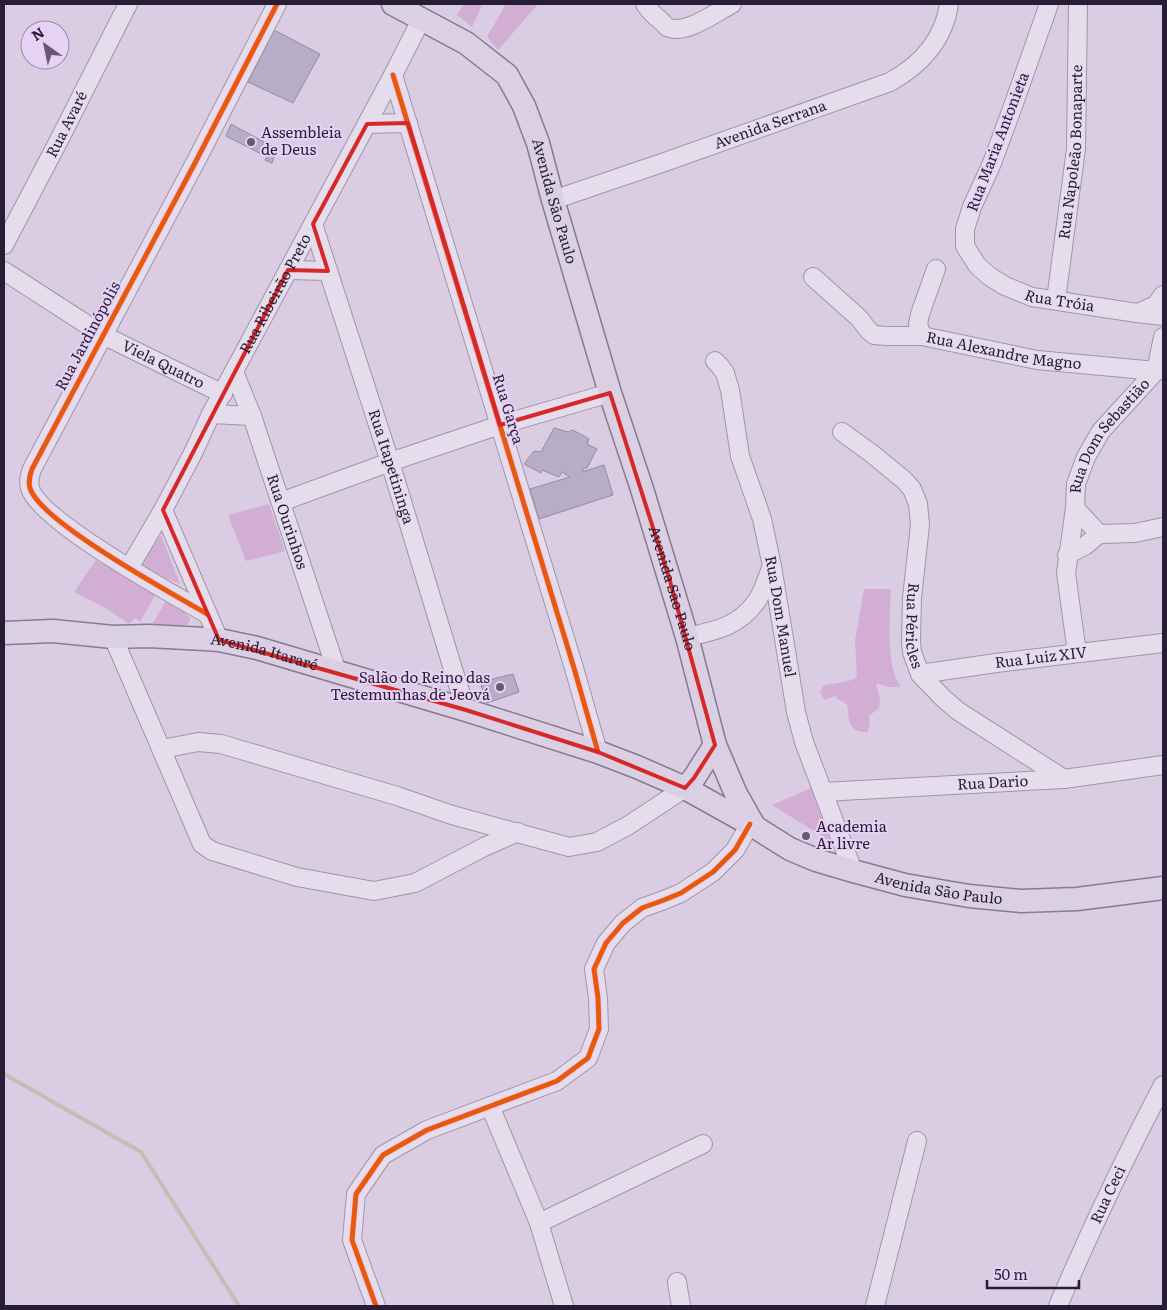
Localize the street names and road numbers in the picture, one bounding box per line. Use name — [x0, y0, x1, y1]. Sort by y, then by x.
street label: Rua Napoleão Bonaparte — [1051, 64, 1087, 241]
street label: Rua Maria Antonieta — [959, 67, 1034, 215]
street label: Rua Avaré — [39, 86, 92, 161]
street label: Avenida Serrana — [710, 92, 830, 154]
street label: Avenida São Paulo — [527, 135, 584, 267]
street label: Rua Ribeirão Preto — [232, 229, 316, 357]
street label: Rua Jardinópolis — [48, 276, 125, 394]
street label: Rua Tróia — [1021, 282, 1097, 317]
street label: Rua Alexandre Magno — [924, 324, 1083, 374]
street label: Viela Quatro — [119, 333, 209, 393]
street label: Rua Garça — [488, 371, 531, 447]
street label: Rua Dom Sebastião — [1063, 372, 1154, 494]
street label: Rua Itapetininga — [364, 406, 422, 528]
street label: Rua Ourinhos — [262, 471, 315, 572]
street label: Avenida São Paulo — [644, 523, 703, 653]
street label: Rua Dom Manuel — [760, 553, 803, 679]
street label: Rua Péricles — [901, 582, 930, 671]
street label: Avenida Itararé — [210, 626, 321, 676]
street label: Rua Luiz XIV — [993, 639, 1088, 673]
street label: Rua Dario — [957, 768, 1029, 795]
street label: Avenida São Paulo — [872, 864, 1004, 909]
street label: Rua Ceci — [1083, 1161, 1130, 1227]

